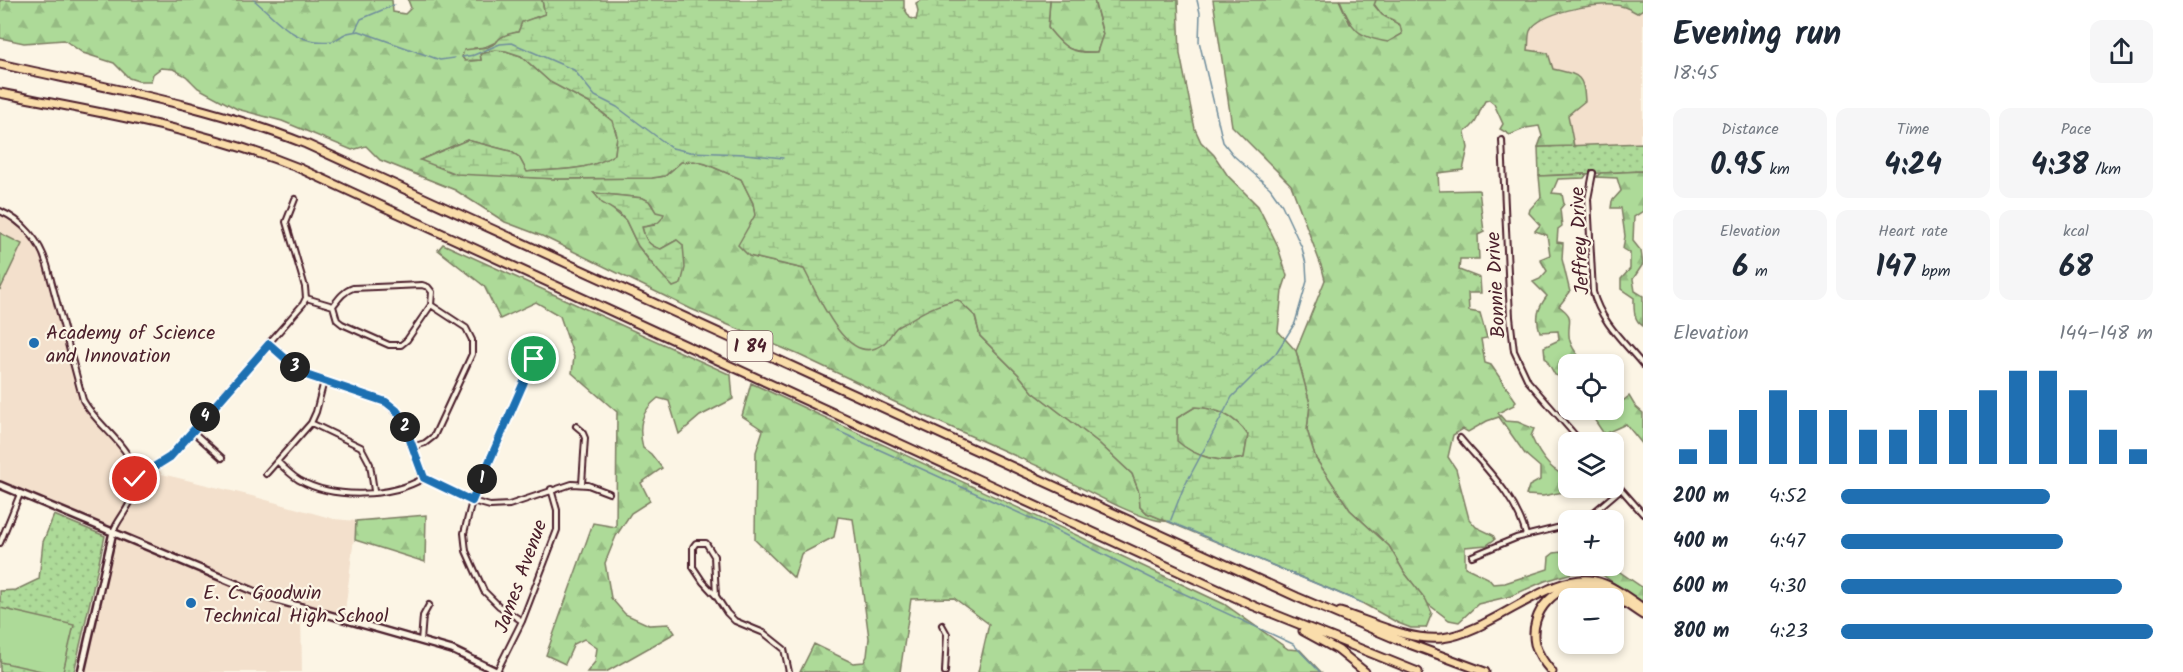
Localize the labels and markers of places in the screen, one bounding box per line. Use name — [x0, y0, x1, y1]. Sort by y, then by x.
place label: Academy of Science and Innovation — [46, 318, 215, 373]
pin — [508, 333, 559, 384]
marker: Academy of Science and Innovation — [27, 336, 41, 350]
pin: 3 — [280, 352, 310, 382]
pin: 4 — [190, 402, 220, 432]
pin: 2 — [390, 412, 420, 442]
pin — [109, 453, 160, 504]
pin: 1 — [467, 464, 497, 494]
place label: E. C. Goodwin Technical High School — [203, 578, 389, 633]
marker: E. C. Goodwin Technical High School — [184, 596, 198, 610]

